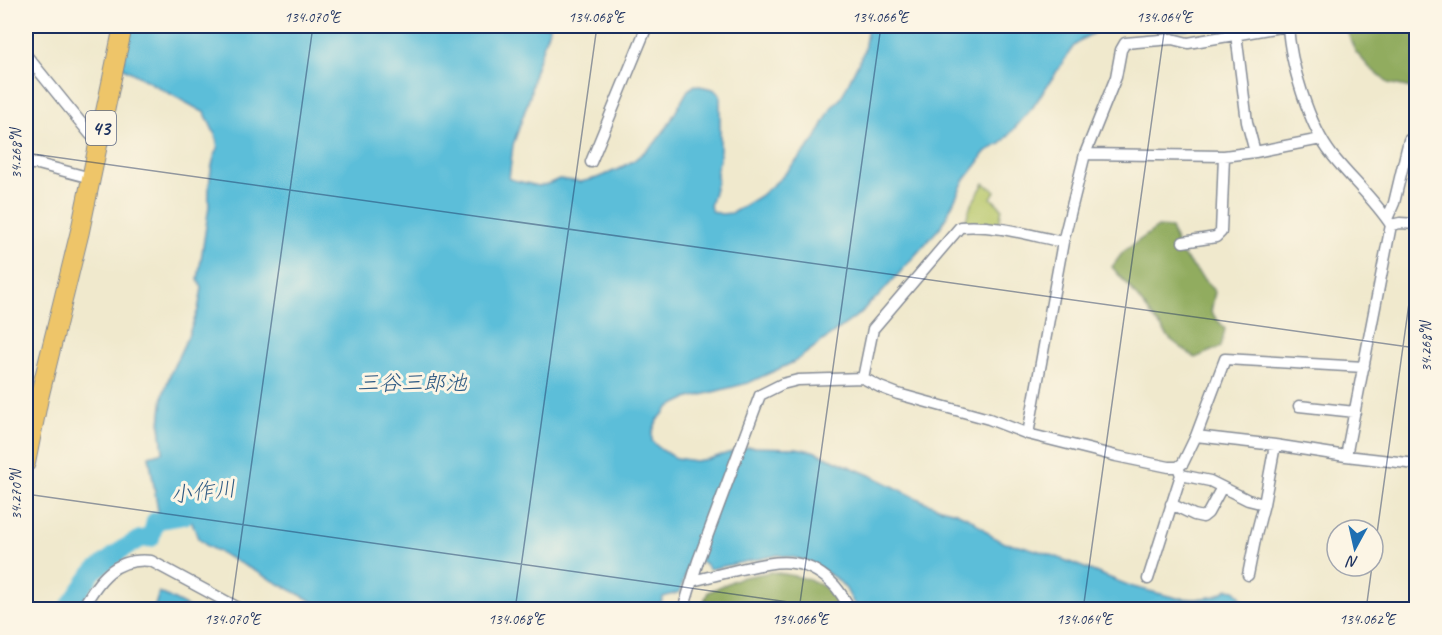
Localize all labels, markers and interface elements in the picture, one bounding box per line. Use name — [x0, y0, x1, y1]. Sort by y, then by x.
text: 134.070°E — [284, 8, 342, 27]
text: 134.068°E — [568, 8, 626, 27]
text: 134.066°E — [852, 8, 910, 27]
text: 134.064°E — [1136, 8, 1194, 27]
road number: 43 — [86, 111, 116, 145]
text: 34.268°N — [7, 126, 26, 179]
text: 34.268°N — [1417, 319, 1436, 372]
water label: 三谷三郎池 — [357, 369, 468, 397]
text: 34.270°N — [7, 467, 26, 520]
water label: 小作川 — [169, 475, 237, 509]
north arrow — [1325, 518, 1385, 578]
text: N — [1344, 551, 1359, 572]
text: 134.070°E — [204, 610, 262, 629]
text: 134.068°E — [488, 610, 546, 629]
text: 134.066°E — [772, 610, 830, 629]
text: 134.064°E — [1056, 610, 1114, 629]
text: 134.062°E — [1339, 610, 1397, 629]

